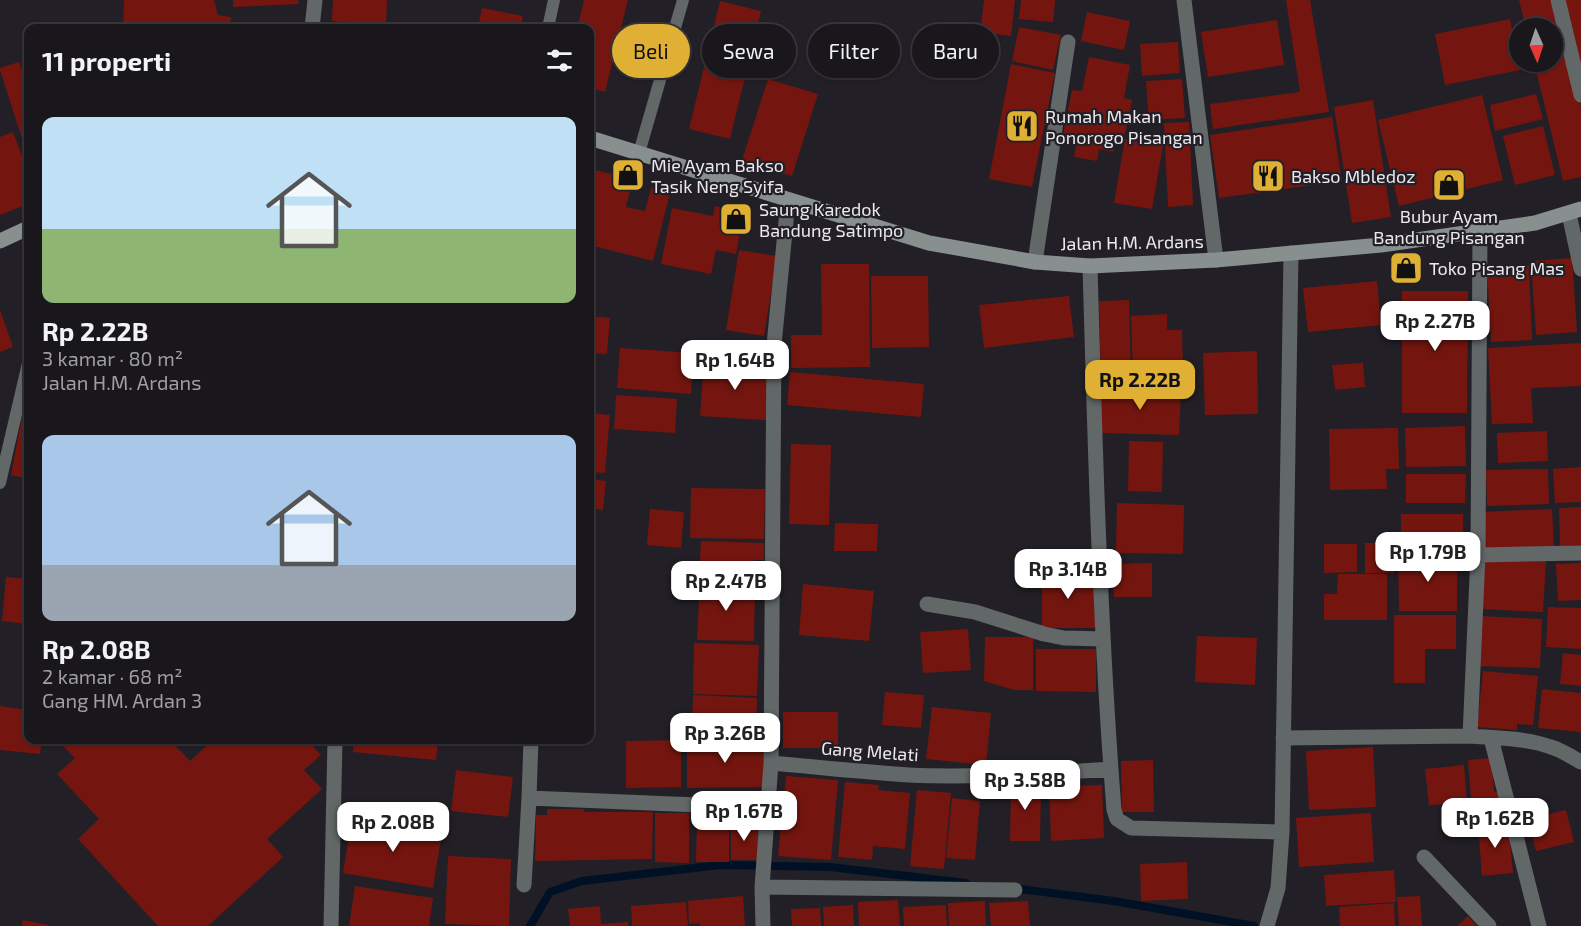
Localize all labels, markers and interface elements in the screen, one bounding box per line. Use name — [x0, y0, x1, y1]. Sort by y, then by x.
north arrow — [1509, 18, 1563, 72]
map controls — [1509, 18, 1563, 72]
chip: Beli — [612, 24, 690, 78]
chip: Sewa — [702, 24, 796, 78]
chip: Filter — [808, 24, 900, 78]
chip: Baru — [912, 24, 999, 78]
icon: filters — [543, 44, 576, 77]
text: 11 properti — [42, 45, 171, 76]
place label: Rumah Makan Ponorogo Pisangan — [1045, 105, 1203, 148]
restaurant icon: Rumah Makan Ponorogo Pisangan — [1004, 108, 1040, 144]
place label: Mie Ayam Bakso Tasik Neng Syifa — [651, 154, 784, 197]
icon: home — [255, 156, 363, 264]
shop icon: Mie Ayam Bakso Tasik Neng Syifa — [610, 157, 646, 193]
restaurant icon: Bakso Mbledoz — [1250, 158, 1286, 194]
place label: Bakso Mbledoz — [1291, 165, 1415, 187]
shop icon: Bubur Ayam Bandung Pisangan — [1431, 167, 1467, 203]
place label: Saung Karedok Bandung Satimpo — [759, 198, 903, 241]
shop icon: Saung Karedok Bandung Satimpo — [718, 201, 754, 237]
place label: Bubur Ayam Bandung Pisangan — [1373, 205, 1525, 248]
street label: Jalan H.M. Ardans — [1060, 230, 1204, 254]
shop icon: Toko Pisang Mas — [1388, 250, 1424, 286]
place label: Toko Pisang Mas — [1429, 257, 1564, 279]
pin: Rp 2.27B — [1373, 301, 1497, 352]
text: Rp 2.27B — [1395, 308, 1475, 332]
text: Rp 2.22B — [42, 315, 148, 346]
pin: Rp 1.64B — [673, 340, 797, 391]
text: 3 kamar · 80 m² — [42, 346, 183, 370]
text: Rp 1.64B — [695, 347, 775, 371]
pin: Rp 2.22B — [1078, 360, 1202, 411]
text: Rp 2.22B — [1099, 367, 1181, 391]
text: Jalan H.M. Ardans — [42, 370, 201, 394]
icon: home — [255, 474, 363, 582]
pin: Rp 1.79B — [1366, 532, 1490, 583]
text: Rp 1.79B — [1389, 539, 1467, 563]
pin: Rp 3.14B — [1006, 549, 1130, 600]
text: Rp 3.14B — [1029, 556, 1107, 580]
pin: Rp 2.47B — [664, 561, 788, 612]
text: Rp 2.47B — [685, 568, 767, 592]
text: Rp 2.08B — [42, 633, 151, 664]
text: 2 kamar · 68 m² — [42, 664, 182, 688]
text: Gang HM. Ardan 3 — [42, 688, 202, 712]
pin: Rp 3.26B — [663, 713, 787, 764]
text: Rp 3.26B — [684, 720, 766, 744]
street label: Gang Melati — [820, 737, 920, 765]
pin: Rp 3.58B — [963, 760, 1087, 811]
text: Rp 3.58B — [984, 767, 1066, 791]
pin: Rp 1.67B — [682, 791, 806, 842]
text: Rp 1.67B — [705, 798, 783, 822]
pin: Rp 1.62B — [1433, 798, 1557, 849]
pin: Rp 2.08B — [331, 802, 455, 853]
text: Rp 1.62B — [1456, 805, 1535, 829]
text: Rp 2.08B — [351, 809, 435, 833]

